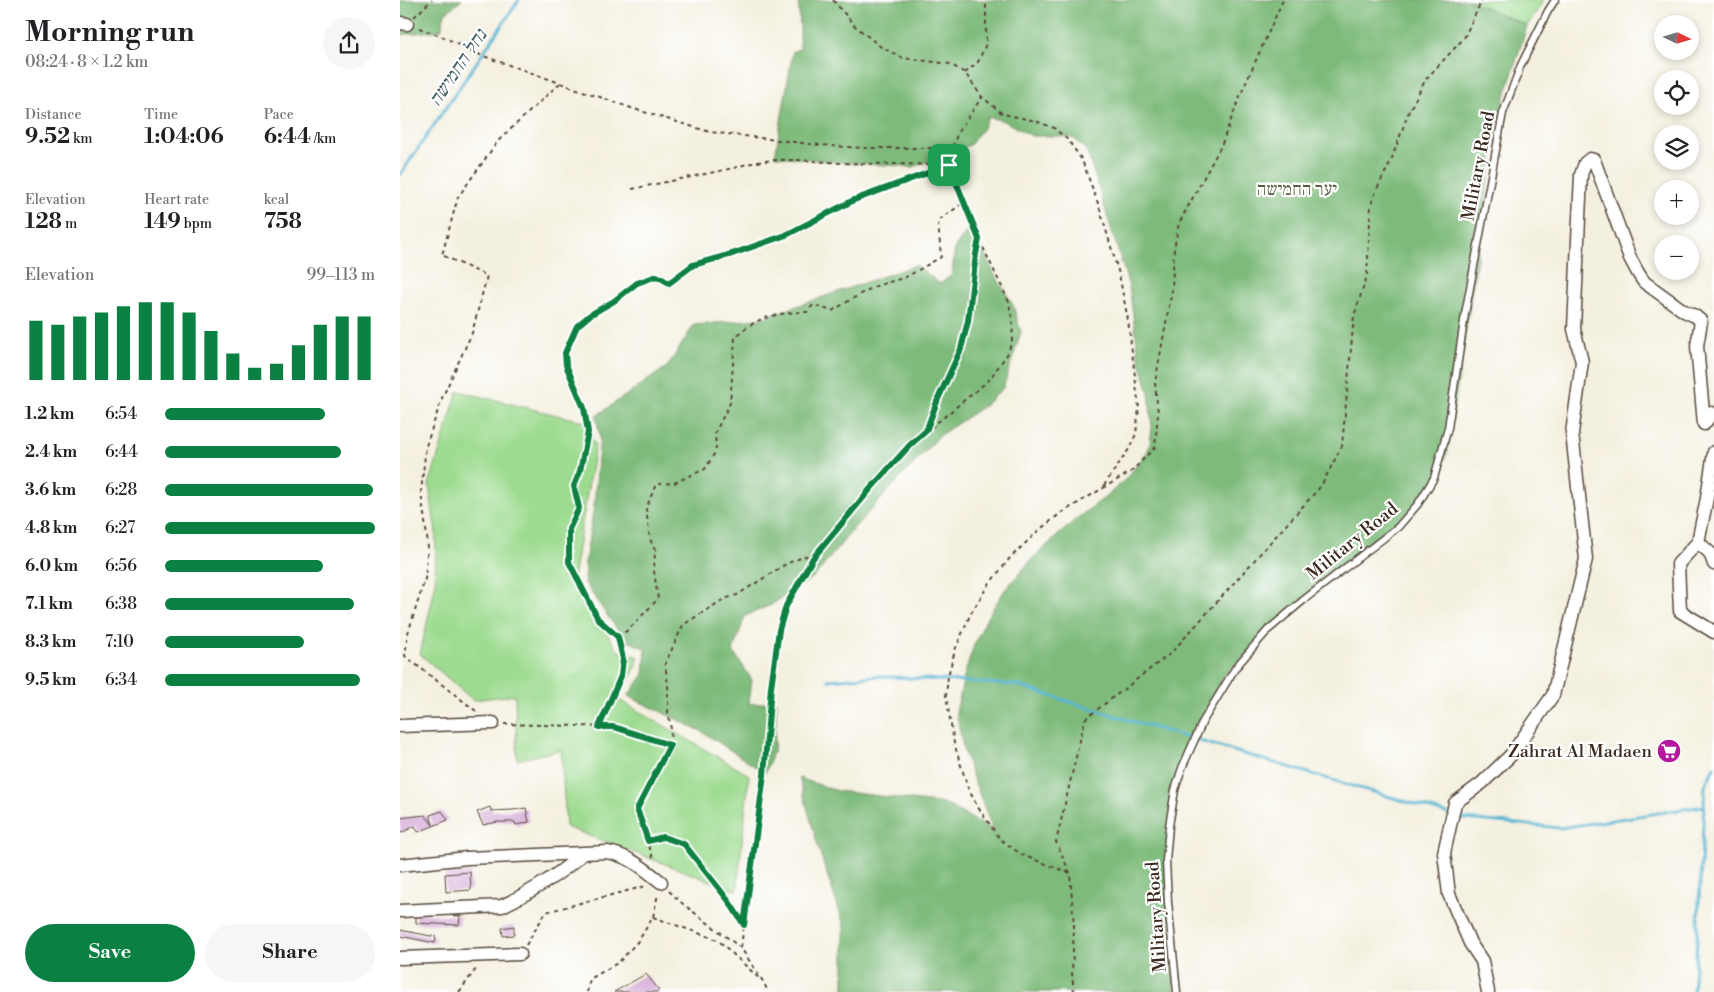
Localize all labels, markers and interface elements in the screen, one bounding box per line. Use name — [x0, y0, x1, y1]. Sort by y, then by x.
text: Morning run — [25, 15, 194, 50]
north arrow — [1654, 15, 1699, 60]
map controls — [1654, 15, 1699, 280]
button: share — [323, 17, 375, 69]
water label: נחל החמישה — [423, 23, 493, 110]
text: 08:24 · 8 × 1.2 km — [25, 52, 148, 72]
button: locate — [1654, 70, 1699, 115]
text: Distance — [25, 106, 82, 124]
text: Time — [144, 106, 178, 124]
text: Pace — [264, 106, 294, 124]
street label: Military Road — [1457, 109, 1501, 223]
text: 9.52 — [25, 124, 70, 150]
text: 1:04:06 — [144, 124, 224, 150]
text: 6:44 — [264, 124, 311, 150]
button: layers — [1654, 125, 1699, 170]
text: km — [70, 130, 93, 148]
text: /km — [311, 130, 336, 148]
pin — [928, 144, 970, 186]
icon: arrive — [935, 151, 963, 179]
park label: יער החמישה — [1257, 178, 1337, 201]
button: + — [1654, 180, 1699, 225]
text: Elevation — [25, 191, 86, 209]
text: Heart rate — [144, 191, 209, 209]
text: kcal — [264, 191, 289, 209]
text: 128 — [25, 209, 62, 235]
text: 149 — [144, 209, 181, 235]
text: 758 — [264, 209, 302, 235]
text: m — [62, 215, 77, 233]
text: bpm — [181, 215, 212, 233]
button: − — [1654, 235, 1699, 280]
text: Elevation — [25, 265, 94, 285]
text: 99–113 m — [307, 265, 375, 285]
text: 1.2 km — [25, 404, 74, 424]
text: 6:54 — [105, 404, 137, 424]
text: 2.4 km — [25, 442, 77, 462]
text: 6:44 — [105, 442, 138, 462]
text: 3.6 km — [25, 480, 76, 500]
text: 6:28 — [105, 480, 137, 500]
street label: Military Road — [1302, 497, 1403, 585]
text: 4.8 km — [25, 518, 77, 538]
text: 6:27 — [105, 518, 135, 538]
text: 6.0 km — [25, 556, 78, 576]
text: 6:56 — [105, 556, 137, 576]
text: 7.1 km — [25, 594, 73, 614]
text: 6:38 — [105, 594, 137, 614]
text: 8.3 km — [25, 632, 76, 652]
text: 7:10 — [105, 632, 134, 652]
text: 9.5 km — [25, 670, 76, 690]
text: 6:34 — [105, 670, 137, 690]
supermarket icon: Zahrat Al Madaen — [1656, 738, 1682, 764]
place label: Zahrat Al Madaen — [1508, 740, 1652, 763]
street label: Military Road — [1141, 860, 1172, 973]
button: Save — [25, 924, 195, 982]
button: Share — [205, 924, 375, 982]

